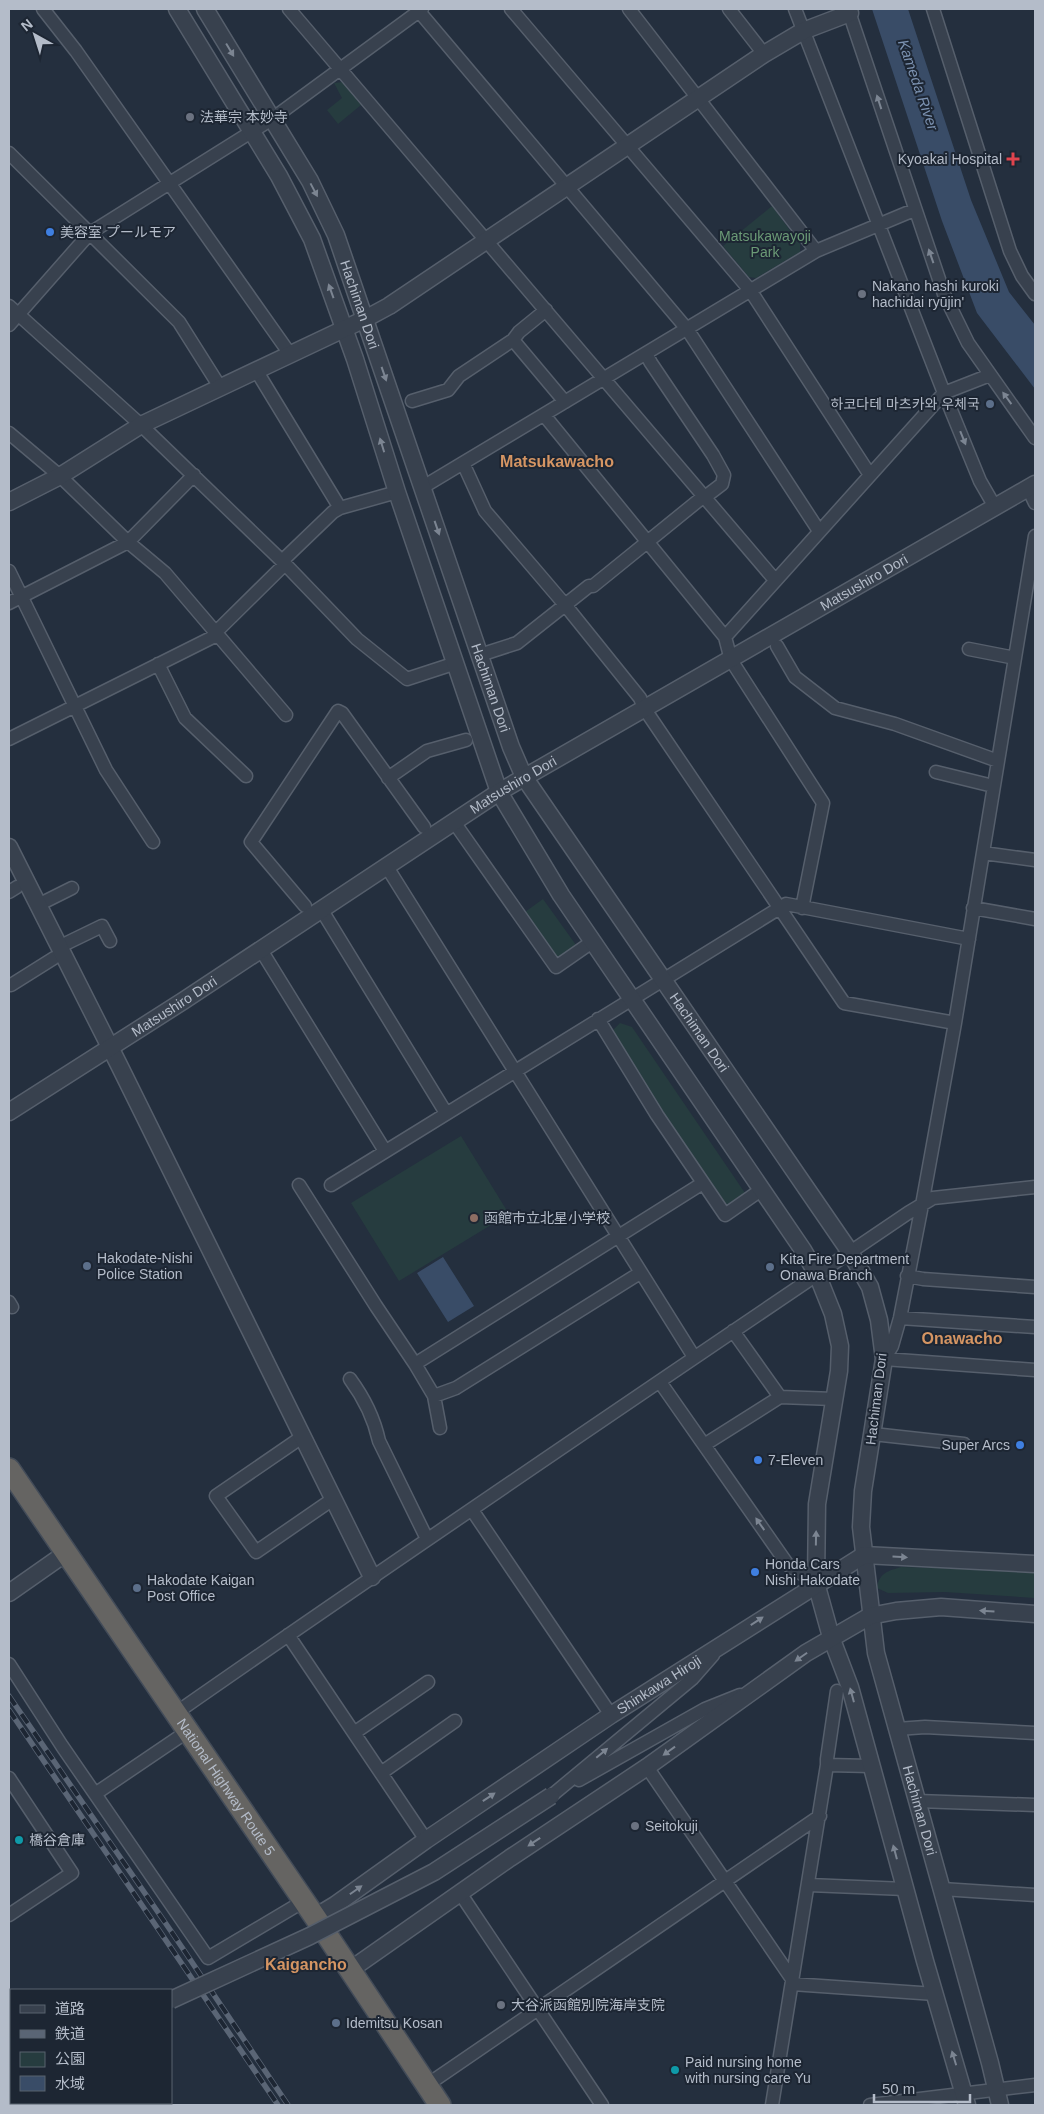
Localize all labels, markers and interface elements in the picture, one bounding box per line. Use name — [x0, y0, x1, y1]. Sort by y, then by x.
north arrow — [10, 10, 60, 60]
text: N — [18, 15, 36, 34]
water label: Kameda River — [895, 37, 942, 133]
one-way arrow — [226, 44, 235, 57]
one-way arrow — [874, 94, 882, 109]
place label: 法華宗 本妙寺 — [200, 109, 288, 125]
marker: 法華宗 本妙寺 — [184, 111, 196, 123]
place label: Kyoakai Hospital — [898, 151, 1002, 167]
marker: Kyoakai Hospital — [1006, 152, 1020, 166]
one-way arrow — [310, 182, 318, 197]
place label: 美容室 プールモア — [60, 224, 176, 240]
marker: 美容室 プールモア — [44, 226, 56, 238]
park label: Matsukawayoji Park — [719, 228, 811, 260]
one-way arrow — [926, 248, 934, 263]
street label: Hachiman Dori — [337, 258, 382, 351]
place label: Nakano hashi kuroki hachidai ryūjin' — [872, 278, 999, 310]
one-way arrow — [327, 283, 335, 298]
marker: Nakano hashi kuroki hachidai ryūjin' — [856, 288, 868, 300]
one-way arrow — [380, 367, 388, 382]
one-way arrow — [1002, 392, 1012, 405]
place label: 하코다테 마츠카와 우체국 — [831, 396, 980, 412]
marker: 하코다테 마츠카와 우체국 — [984, 398, 996, 410]
one-way arrow — [959, 431, 967, 445]
one-way arrow — [378, 438, 385, 453]
district label: Matsukawacho — [500, 453, 614, 470]
one-way arrow — [434, 520, 441, 535]
street label: Matsushiro Dori — [817, 551, 910, 614]
street label: Hachiman Dori — [468, 641, 513, 734]
street label: Matsushiro Dori — [467, 753, 559, 817]
street label: Matsushiro Dori — [129, 973, 220, 1040]
street label: Hachiman Dori — [666, 990, 732, 1075]
place label: 函館市立北星小学校 — [484, 1210, 610, 1226]
marker: 函館市立北星小学校 — [468, 1212, 480, 1224]
place label: Hakodate-Nishi Police Station — [97, 1250, 193, 1282]
place label: Kita Fire Department Onawa Branch — [780, 1251, 909, 1283]
marker: Hakodate-Nishi Police Station — [81, 1260, 93, 1272]
marker: Kita Fire Department Onawa Branch — [764, 1261, 776, 1273]
district label: Onawacho — [922, 1330, 1003, 1347]
street label: Hachiman Dori — [862, 1352, 890, 1446]
place label: Super Arcs — [942, 1437, 1010, 1453]
marker: Super Arcs — [1014, 1439, 1026, 1451]
place label: 7-Eleven — [768, 1452, 823, 1468]
marker: 7-Eleven — [752, 1454, 764, 1466]
one-way arrow — [755, 1517, 765, 1531]
one-way arrow — [812, 1530, 820, 1546]
one-way arrow — [892, 1553, 908, 1561]
place label: Honda Cars Nishi Hakodate — [765, 1556, 860, 1588]
marker: Honda Cars Nishi Hakodate — [749, 1566, 761, 1578]
place label: Hakodate Kaigan Post Office — [147, 1572, 254, 1604]
marker: Hakodate Kaigan Post Office — [131, 1582, 143, 1594]
one-way arrow — [978, 1606, 994, 1614]
one-way arrow — [750, 1617, 763, 1626]
street label: Shinkawa Hiroji — [614, 1652, 704, 1717]
one-way arrow — [794, 1652, 808, 1662]
one-way arrow — [848, 1687, 856, 1702]
street label: National Highway Route 5 — [174, 1715, 279, 1859]
one-way arrow — [662, 1746, 676, 1756]
one-way arrow — [595, 1748, 608, 1759]
street label: Hachiman Dori — [900, 1763, 940, 1857]
one-way arrow — [483, 1793, 496, 1802]
place label: Seitokuji — [645, 1818, 698, 1834]
marker: Seitokuji — [629, 1820, 641, 1832]
place label: 橋谷倉庫 — [29, 1832, 85, 1848]
marker: 橋谷倉庫 — [13, 1834, 25, 1846]
one-way arrow — [528, 1837, 541, 1847]
one-way arrow — [891, 1844, 899, 1859]
one-way arrow — [349, 1885, 363, 1895]
district label: Kaigancho — [265, 1956, 347, 1973]
legend — [10, 1989, 172, 2104]
place label: 大谷派函館別院海岸支院 — [511, 1997, 665, 2013]
marker: 大谷派函館別院海岸支院 — [495, 1999, 507, 2011]
text: 道路 — [55, 2000, 85, 2017]
place label: Idemitsu Kosan — [346, 2015, 443, 2031]
marker: Idemitsu Kosan — [330, 2017, 342, 2029]
text: 鉄道 — [55, 2025, 85, 2042]
text: 公園 — [55, 2050, 85, 2067]
one-way arrow — [950, 2051, 958, 2066]
place label: Paid nursing home with nursing care Yu — [684, 2054, 811, 2086]
marker: Paid nursing home with nursing care Yu — [669, 2064, 681, 2076]
scale bar — [874, 2072, 970, 2104]
text: 水域 — [55, 2075, 85, 2092]
text: 50 m — [882, 2080, 915, 2097]

